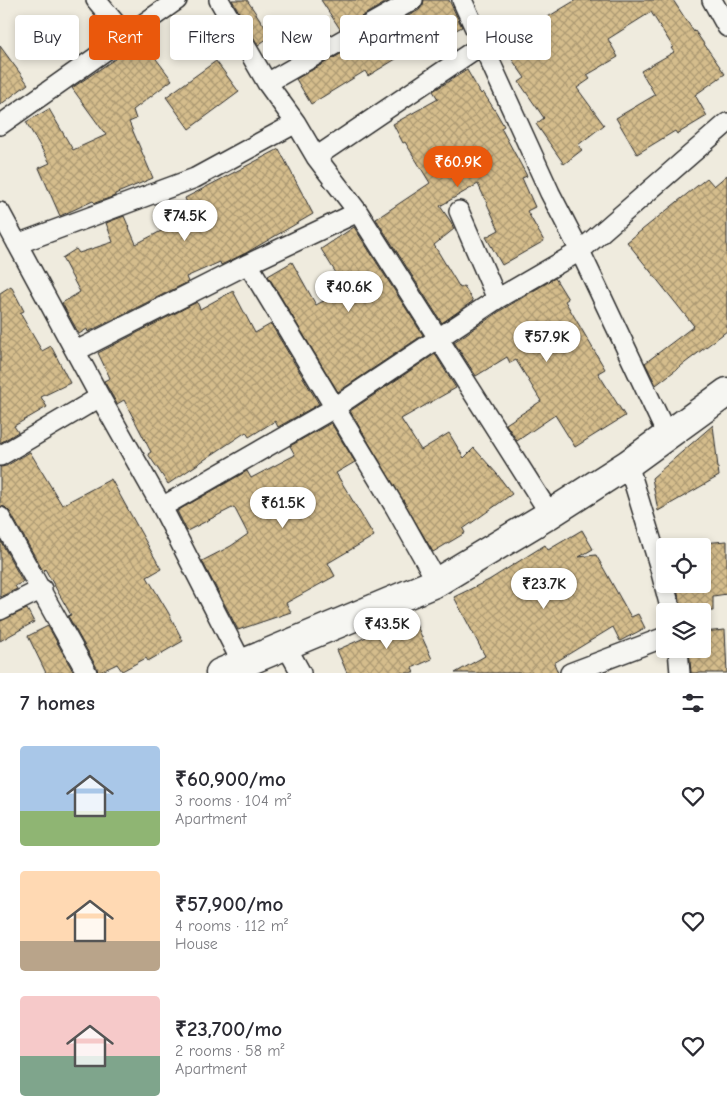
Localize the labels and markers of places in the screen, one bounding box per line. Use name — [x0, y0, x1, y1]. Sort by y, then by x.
pin: ₹60.9K — [417, 146, 499, 188]
pin: ₹74.5K — [144, 200, 226, 242]
pin: ₹40.6K — [308, 270, 390, 313]
pin: ₹57.9K — [506, 320, 588, 363]
pin: ₹61.5K — [242, 486, 324, 529]
pin: ₹23.7K — [503, 568, 585, 610]
pin: ₹43.5K — [346, 608, 428, 650]

